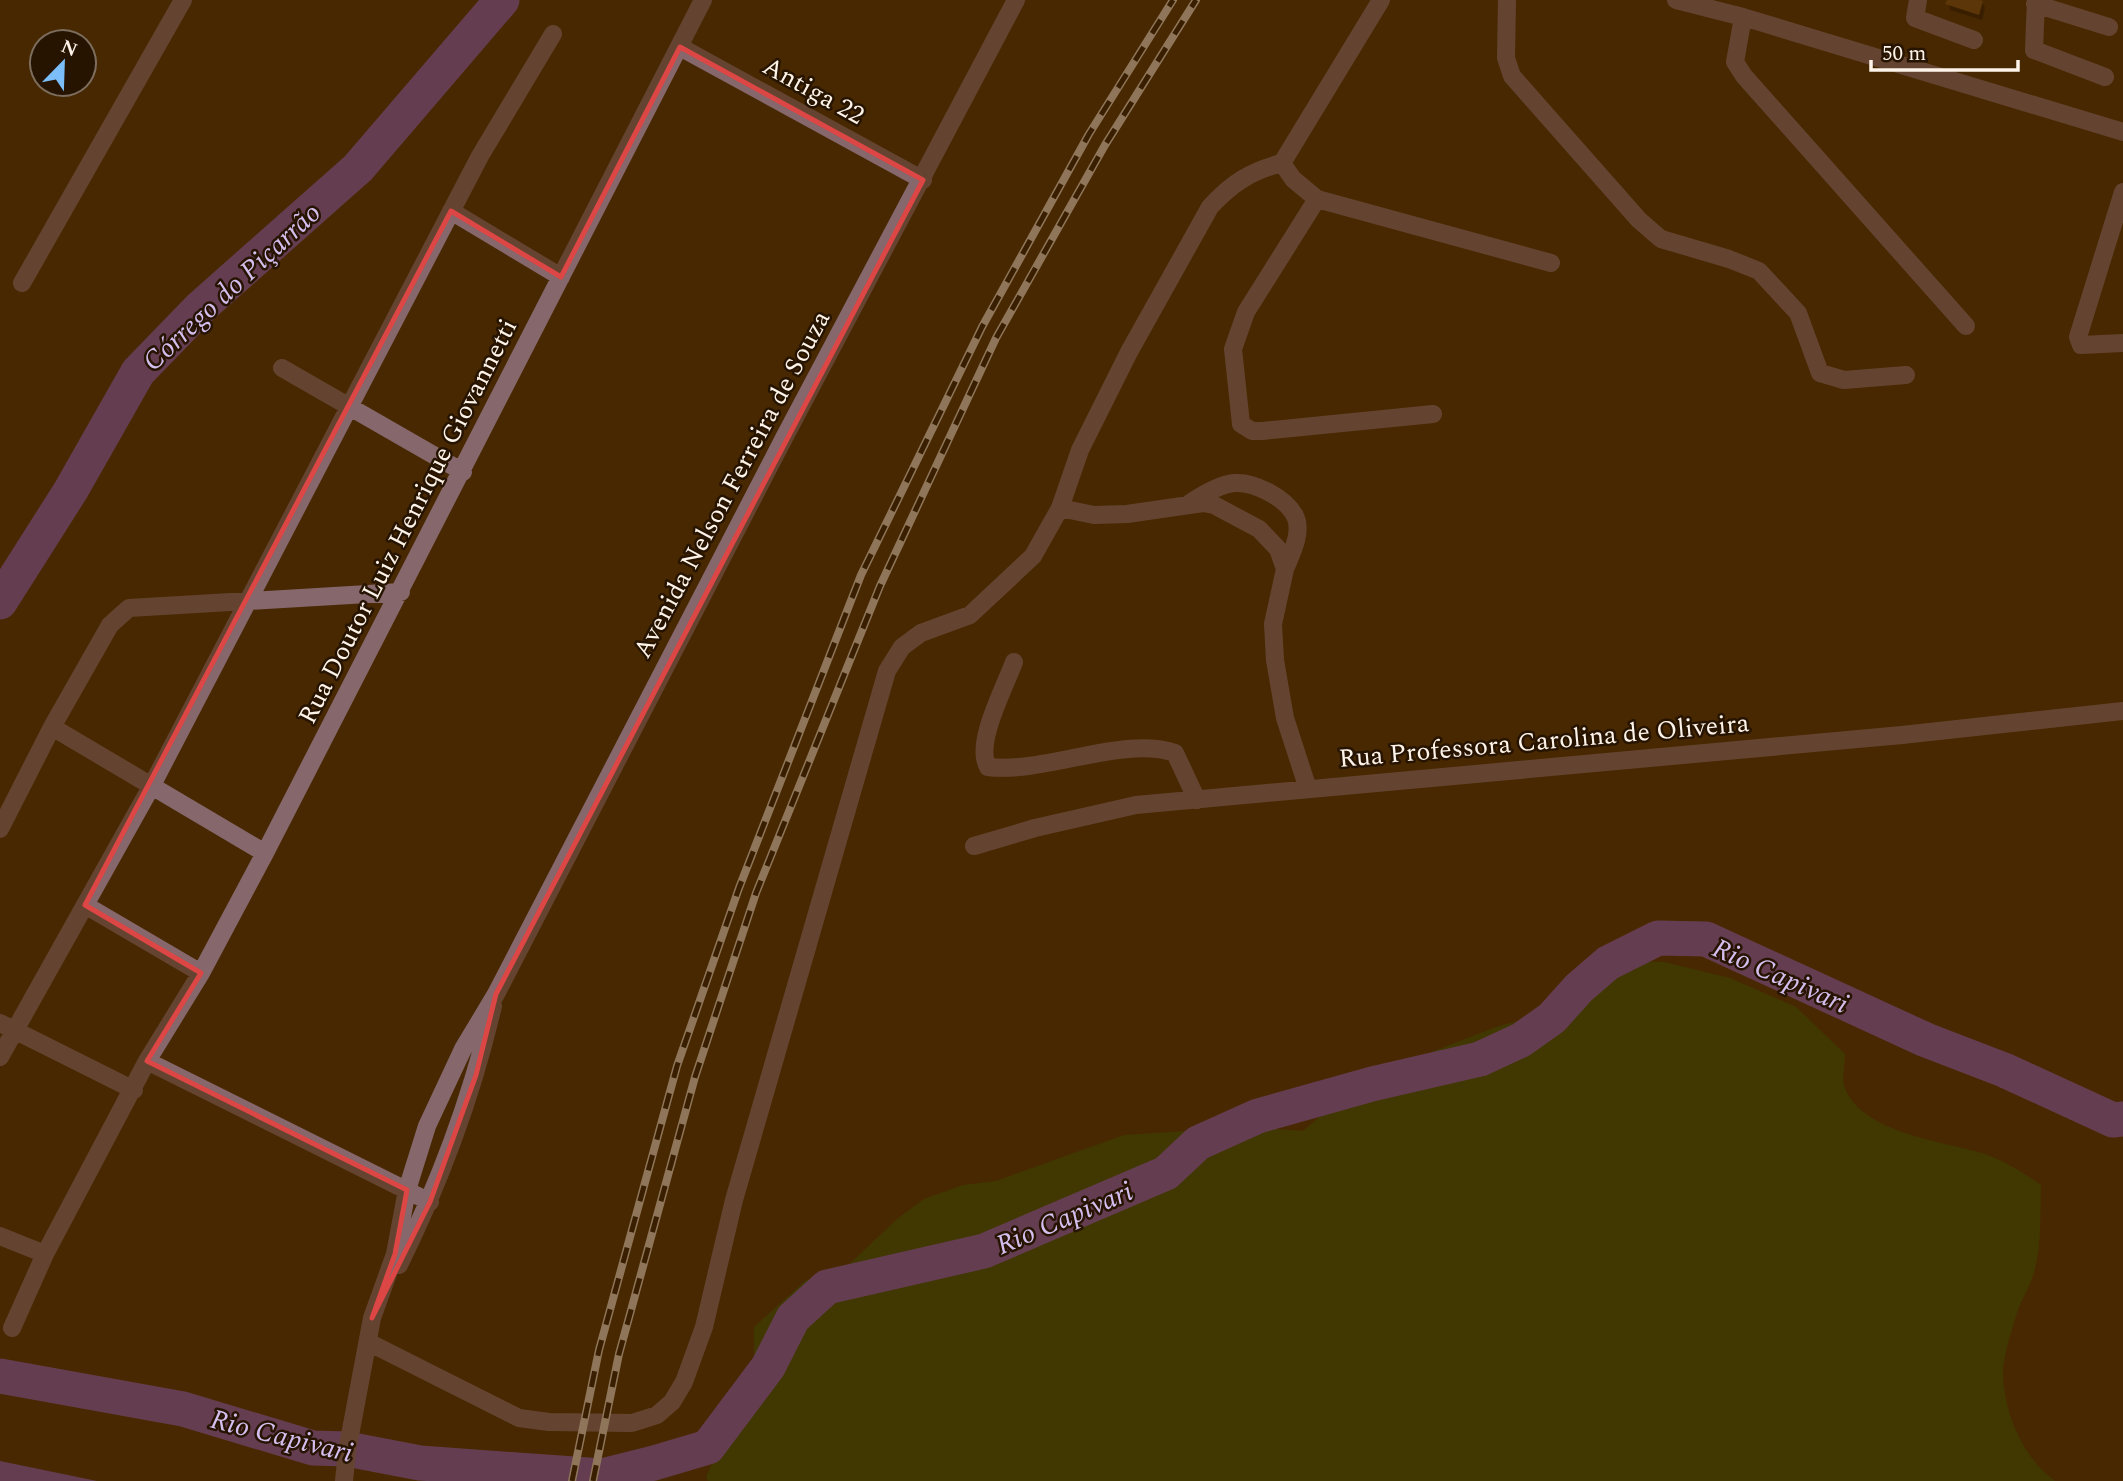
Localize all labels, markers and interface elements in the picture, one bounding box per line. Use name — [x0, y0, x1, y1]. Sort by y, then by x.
north arrow — [28, 28, 98, 98]
scale bar — [1871, 28, 2018, 72]
text: N — [56, 32, 82, 65]
text: 50 m — [1882, 38, 1926, 70]
street label: Antiga 22 — [755, 46, 872, 135]
water label: Córrego do Piçarrão — [133, 192, 331, 382]
street label: Avenida Nelson Ferreira de Souza — [623, 303, 841, 666]
street label: Rua Doutor Luiz Henrique Giovannetti — [288, 312, 528, 731]
street label: Rua Professora Carolina de Oliveira — [1337, 703, 1751, 779]
water label: Rio Capivari — [1705, 927, 1856, 1026]
water label: Rio Capivari — [989, 1170, 1140, 1267]
water label: Rio Capivari — [206, 1398, 357, 1475]

